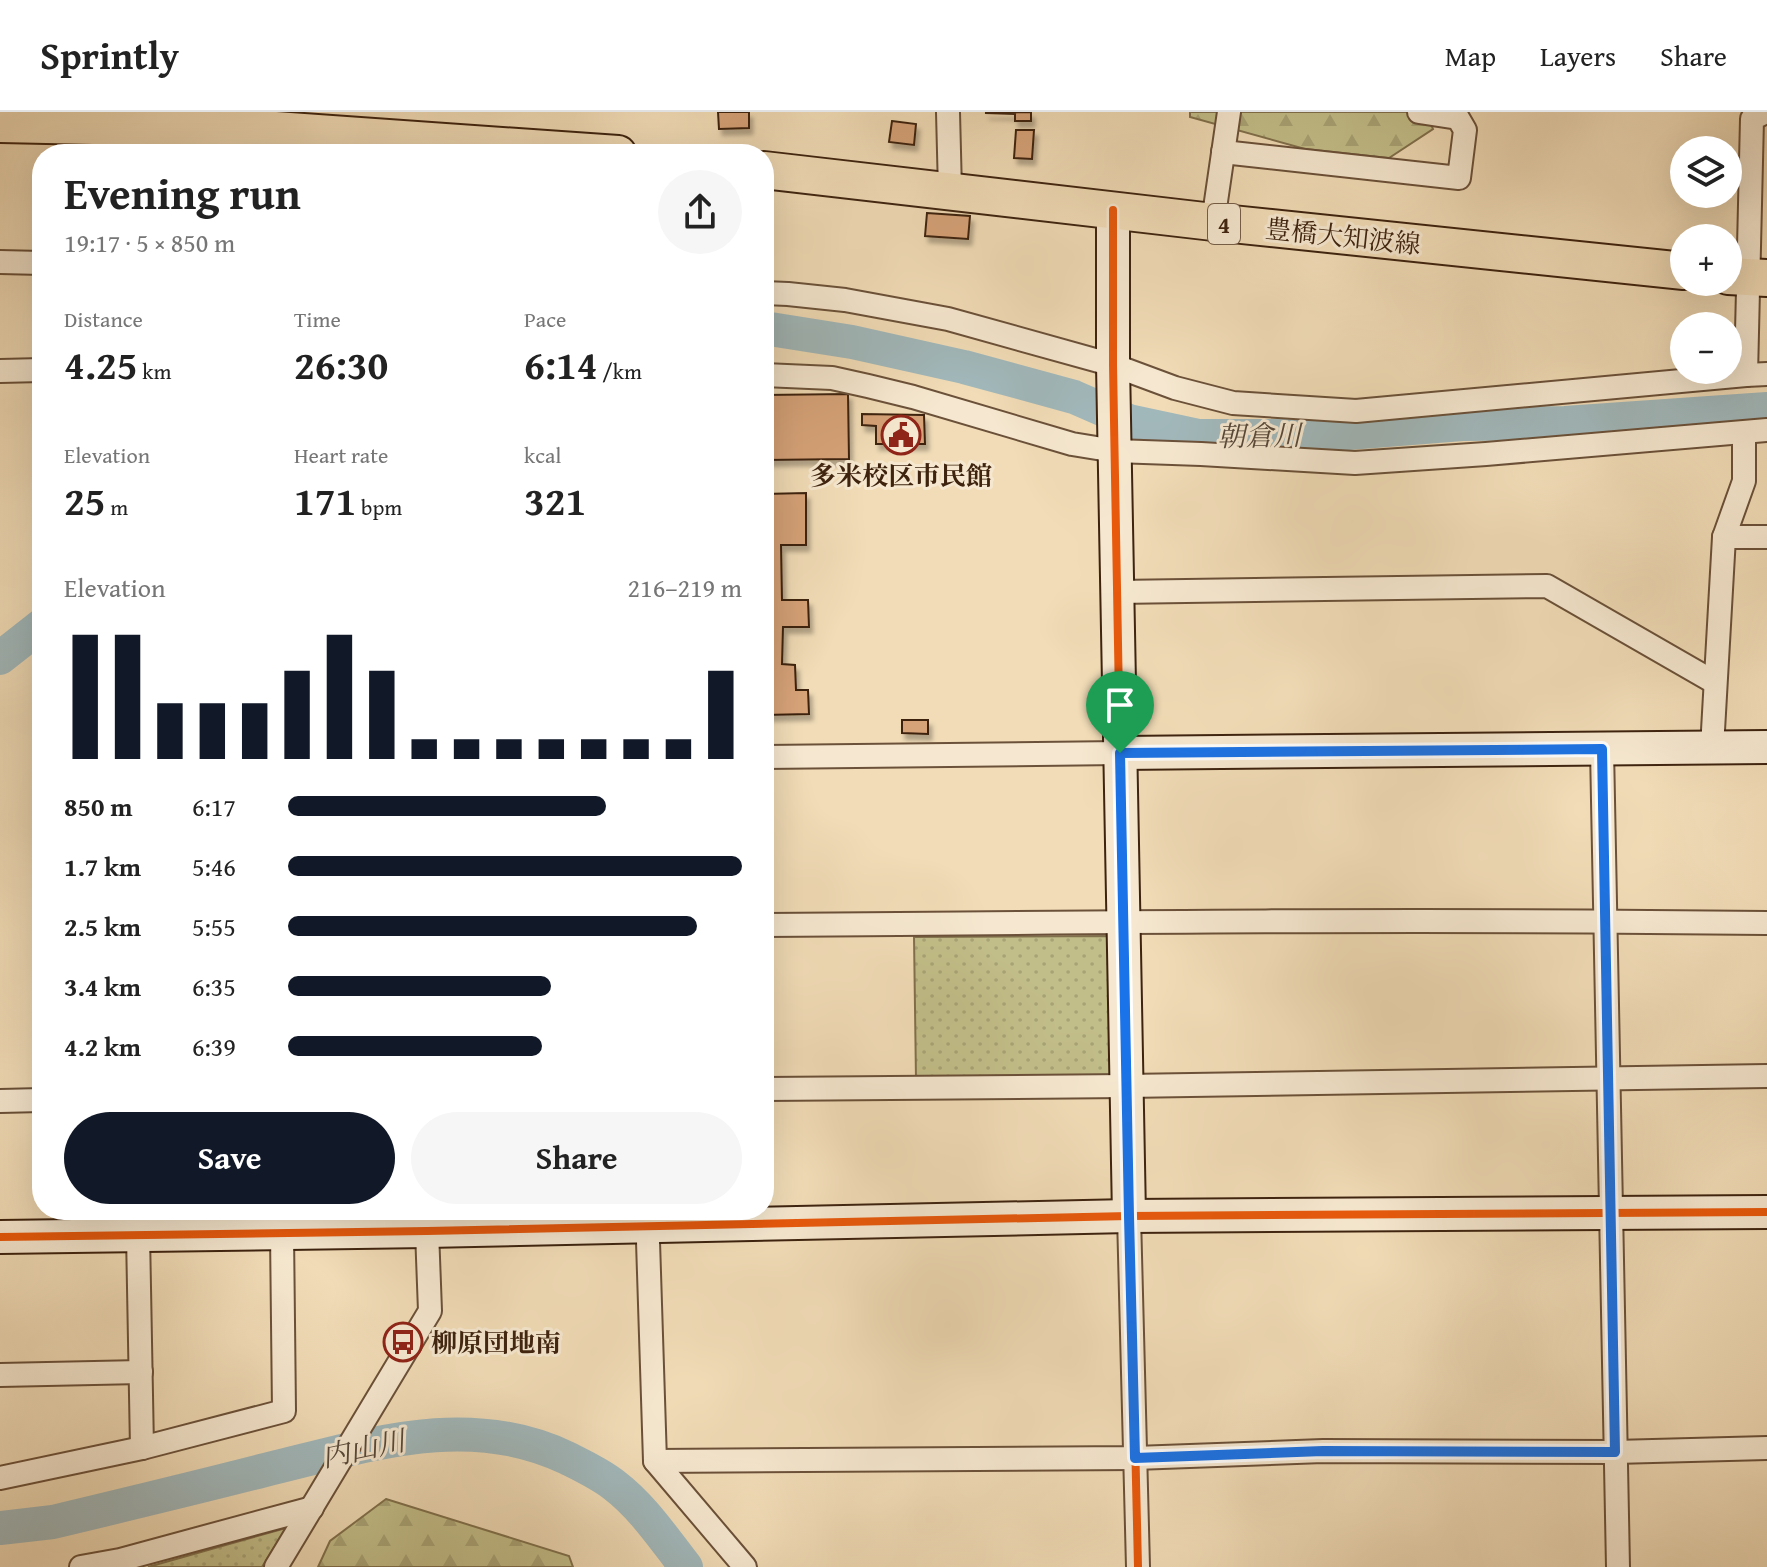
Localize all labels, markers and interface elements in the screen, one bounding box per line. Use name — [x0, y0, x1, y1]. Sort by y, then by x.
text: Sprintly — [40, 27, 179, 83]
text: Map — [1445, 35, 1496, 76]
text: Layers — [1540, 35, 1616, 76]
text: Share — [1660, 35, 1727, 76]
map controls — [1670, 136, 1742, 384]
button: layers — [1670, 136, 1742, 208]
text: Evening run — [64, 161, 301, 225]
button: share — [658, 170, 742, 254]
road number: 4 — [1208, 204, 1240, 244]
street label: 豊橋大知波線 — [1263, 208, 1423, 264]
text: 19:17 · 5 × 850 m — [64, 223, 235, 262]
button: + — [1670, 224, 1742, 296]
text: Distance — [64, 303, 143, 335]
text: Time — [294, 303, 341, 335]
text: Pace — [524, 303, 566, 335]
button: − — [1670, 312, 1742, 384]
text: 4.25 — [64, 335, 137, 394]
text: 26:30 — [294, 335, 388, 394]
text: 6:14 — [524, 335, 597, 394]
text: km — [137, 355, 171, 387]
text: /km — [597, 355, 642, 387]
public building icon: 多米校区市民館 — [880, 414, 922, 456]
water label: 朝倉川 — [1217, 414, 1304, 456]
text: Elevation — [64, 439, 150, 471]
text: Heart rate — [294, 439, 388, 471]
text: kcal — [524, 439, 562, 471]
place label: 多米校区市民館 — [810, 456, 992, 495]
text: 25 — [64, 471, 105, 530]
text: 171 — [294, 471, 356, 530]
text: 321 — [524, 471, 586, 530]
text: m — [105, 491, 128, 523]
text: bpm — [356, 491, 402, 523]
text: Elevation — [64, 568, 166, 607]
text: 216–219 m — [628, 568, 742, 607]
pin — [1086, 671, 1154, 753]
icon: arrive — [1098, 683, 1142, 727]
text: 850 m — [64, 787, 132, 826]
text: 6:17 — [192, 787, 236, 826]
text: 1.7 km — [64, 847, 141, 886]
text: 5:46 — [192, 847, 236, 886]
text: 2.5 km — [64, 907, 141, 946]
text: 5:55 — [192, 907, 236, 946]
text: 3.4 km — [64, 967, 141, 1006]
text: 6:35 — [192, 967, 236, 1006]
text: 4.2 km — [64, 1027, 141, 1066]
text: 6:39 — [192, 1027, 236, 1066]
button: Save — [64, 1112, 395, 1204]
button: Share — [411, 1112, 742, 1204]
bus stop icon: 柳原団地南 — [382, 1321, 424, 1363]
place label: 柳原団地南 — [431, 1323, 561, 1362]
water label: 内山川 — [318, 1419, 411, 1477]

